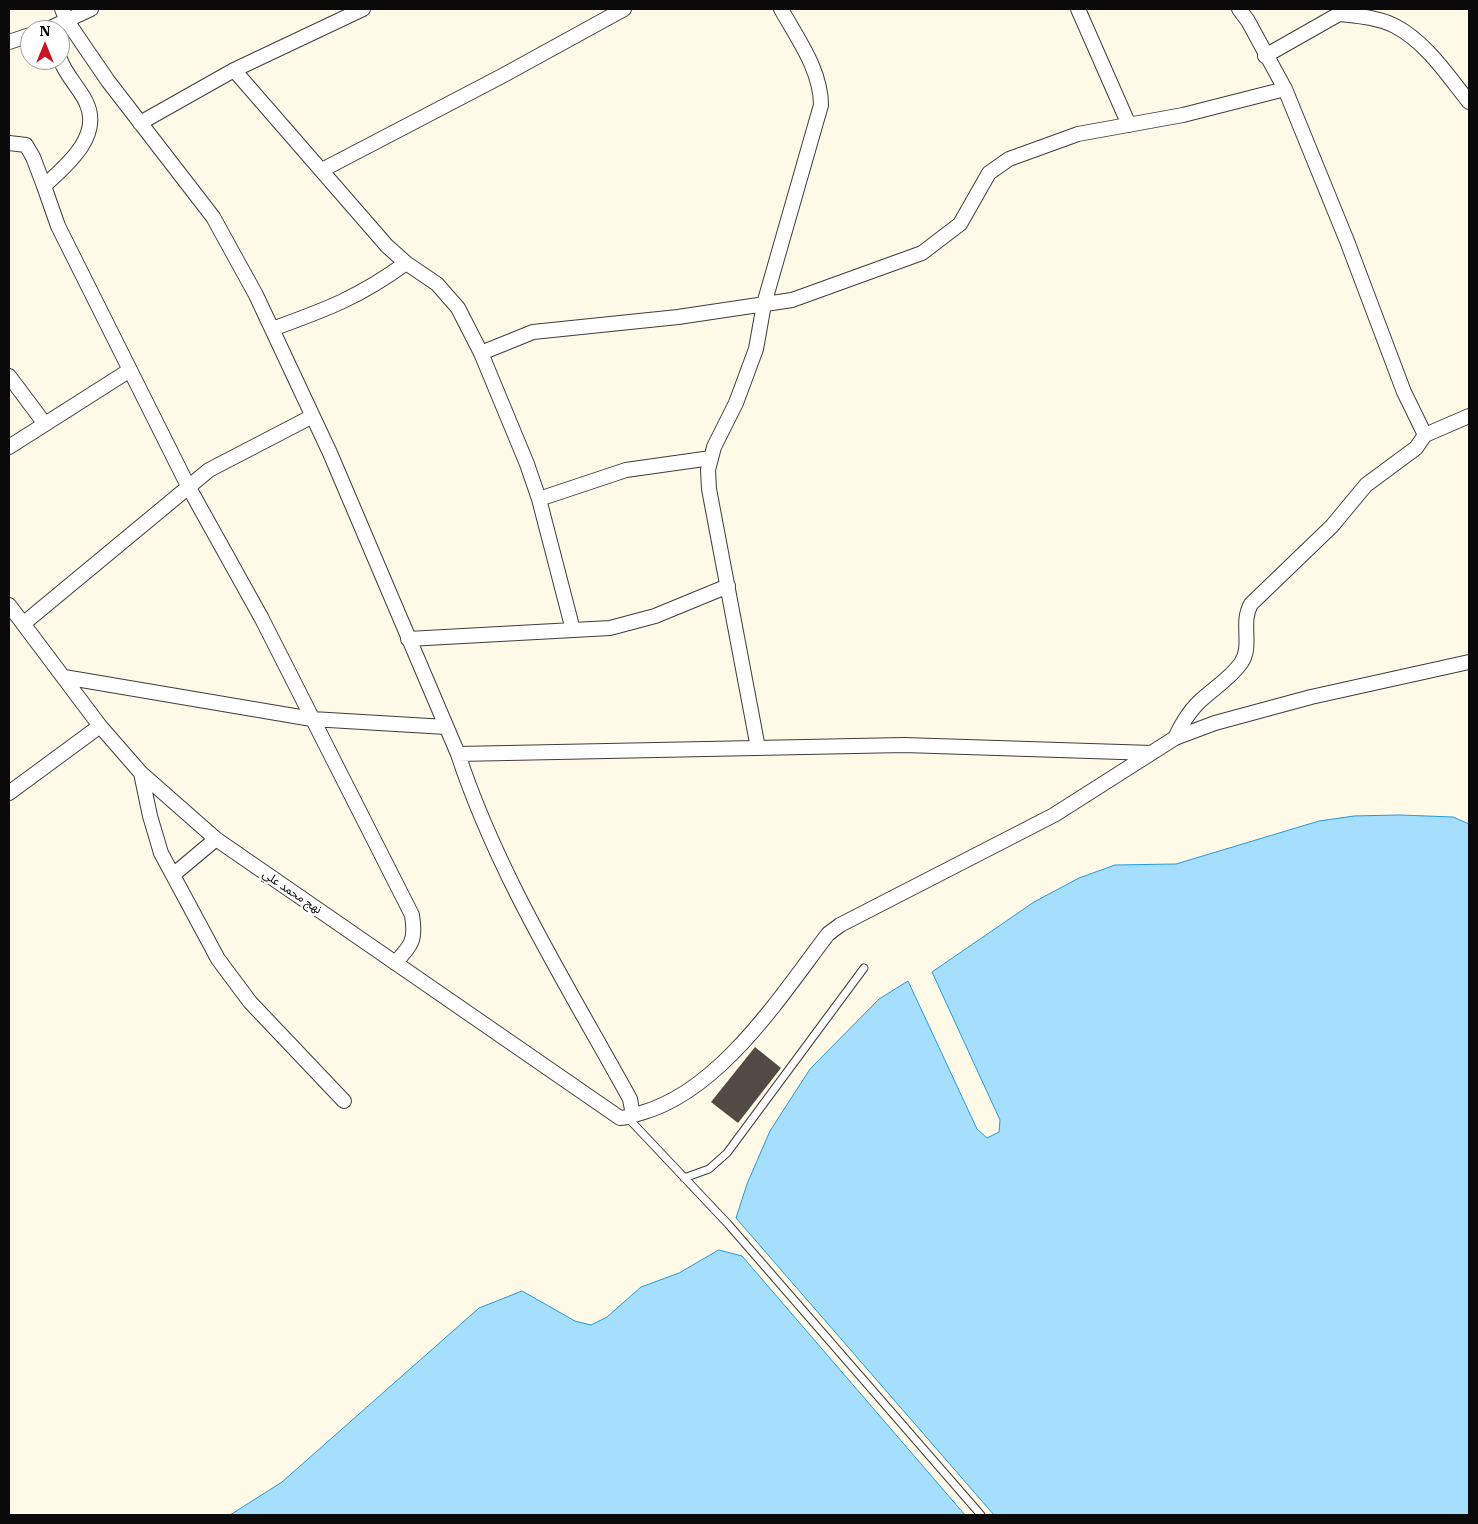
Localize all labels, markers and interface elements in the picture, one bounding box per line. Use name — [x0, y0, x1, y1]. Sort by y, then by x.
north arrow — [20, 20, 70, 70]
text: N — [39, 22, 51, 40]
street label: نهج محمد علي — [260, 867, 324, 917]

